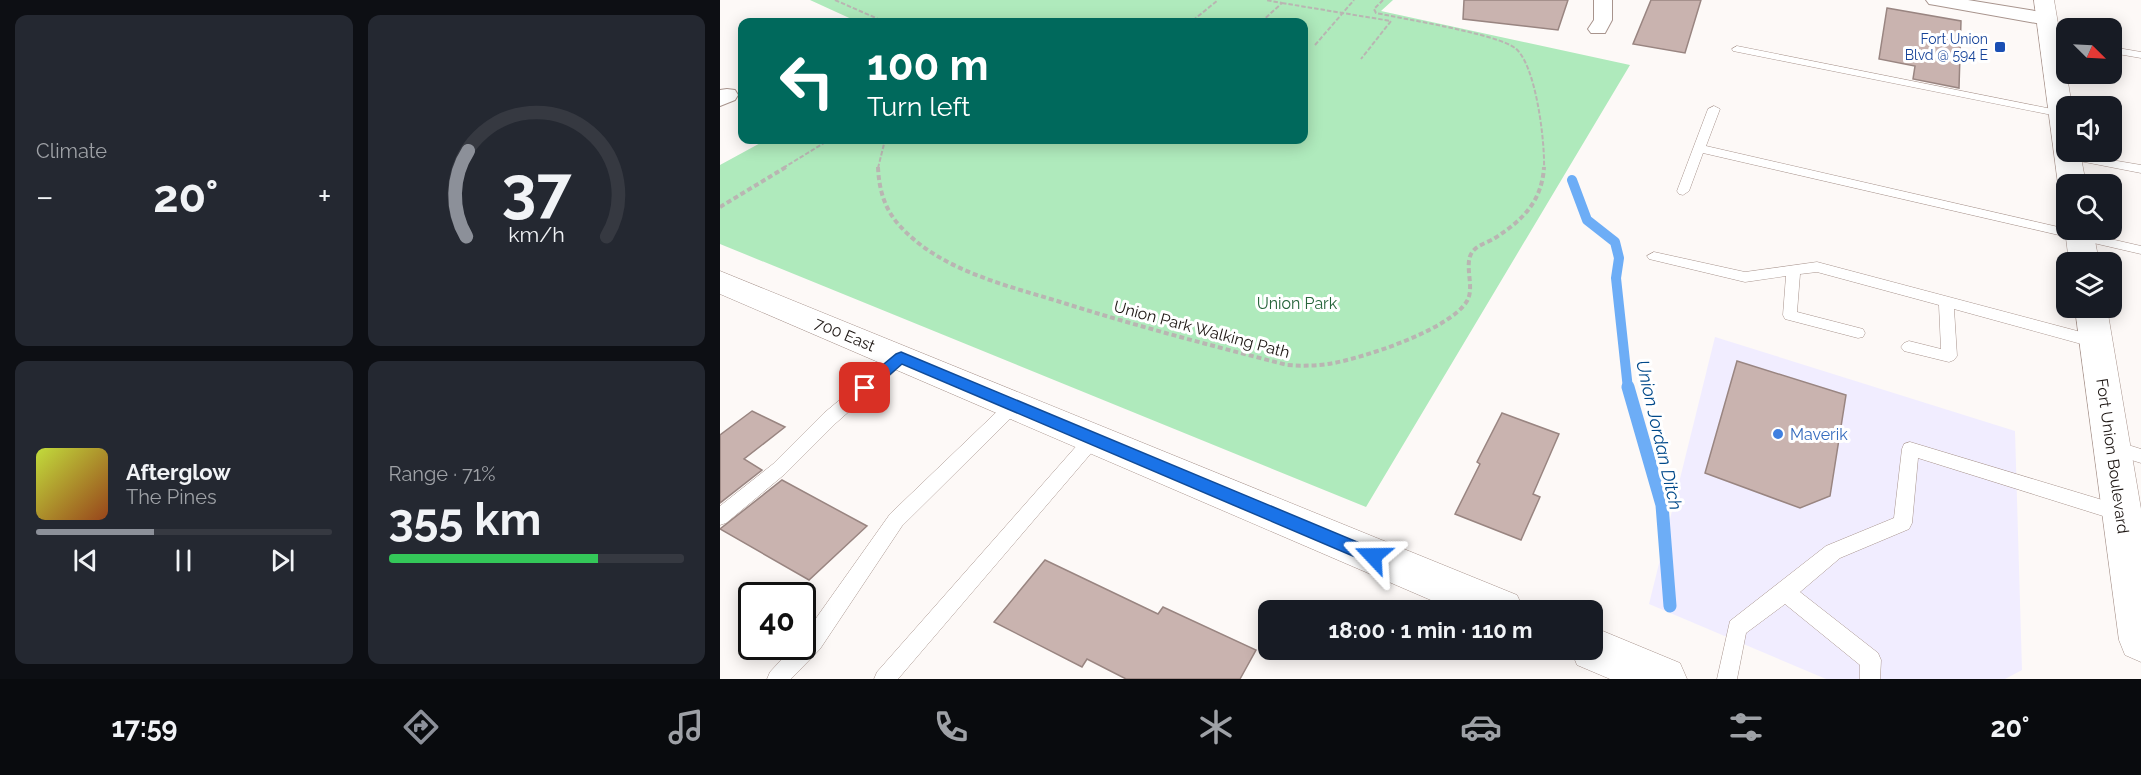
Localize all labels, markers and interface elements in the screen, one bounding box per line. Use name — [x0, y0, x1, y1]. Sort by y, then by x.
north arrow — [2056, 18, 2122, 84]
map controls — [2056, 18, 2122, 318]
place label: Fort Union Blvd @ 594 E — [1905, 31, 1988, 63]
marker: Fort Union Blvd @ 594 E — [1993, 40, 2007, 54]
text: 100 m — [867, 41, 989, 90]
icon: left — [768, 42, 846, 120]
text: Turn left — [867, 91, 970, 122]
button: sound — [2056, 96, 2122, 162]
text: Climate — [36, 139, 107, 163]
text: 37 — [501, 152, 572, 226]
text: 20° — [153, 170, 218, 223]
button: search — [2056, 174, 2122, 240]
text: − — [36, 177, 54, 216]
text: + — [318, 177, 331, 216]
text: km/h — [508, 223, 565, 248]
button: layers — [2056, 252, 2122, 318]
park label: Union Park — [1257, 294, 1338, 313]
street label: Union Park Walking Path — [1112, 297, 1292, 362]
street label: 700 East — [812, 313, 878, 356]
water label: Union Jordan Ditch — [1632, 358, 1687, 512]
pin — [839, 362, 890, 413]
icon: arrive — [848, 371, 881, 404]
street label: Fort Union Boulevard — [2092, 377, 2133, 535]
place label: Maverik — [1790, 425, 1848, 444]
marker: Maverik — [1771, 427, 1785, 441]
text: Afterglow — [126, 459, 231, 485]
text: Range · 71% — [389, 462, 496, 486]
text: The Pines — [126, 485, 217, 509]
text: 355 km — [389, 493, 541, 546]
position arrow — [1341, 524, 1405, 588]
icon: previous — [69, 544, 102, 577]
icon: pause — [167, 544, 200, 577]
icon: next — [266, 544, 299, 577]
speed limit sign: 40 — [738, 582, 816, 660]
text: 18:00 · 1 min · 110 m — [1328, 617, 1533, 643]
icon: directions — [400, 706, 442, 748]
icon: music — [665, 706, 707, 748]
icon: phone — [930, 706, 972, 748]
icon: climate — [1195, 706, 1237, 748]
icon: car — [1460, 706, 1502, 748]
icon: filters — [1725, 706, 1767, 748]
text: 17:59 — [111, 712, 178, 743]
text: 20° — [1990, 712, 2030, 743]

